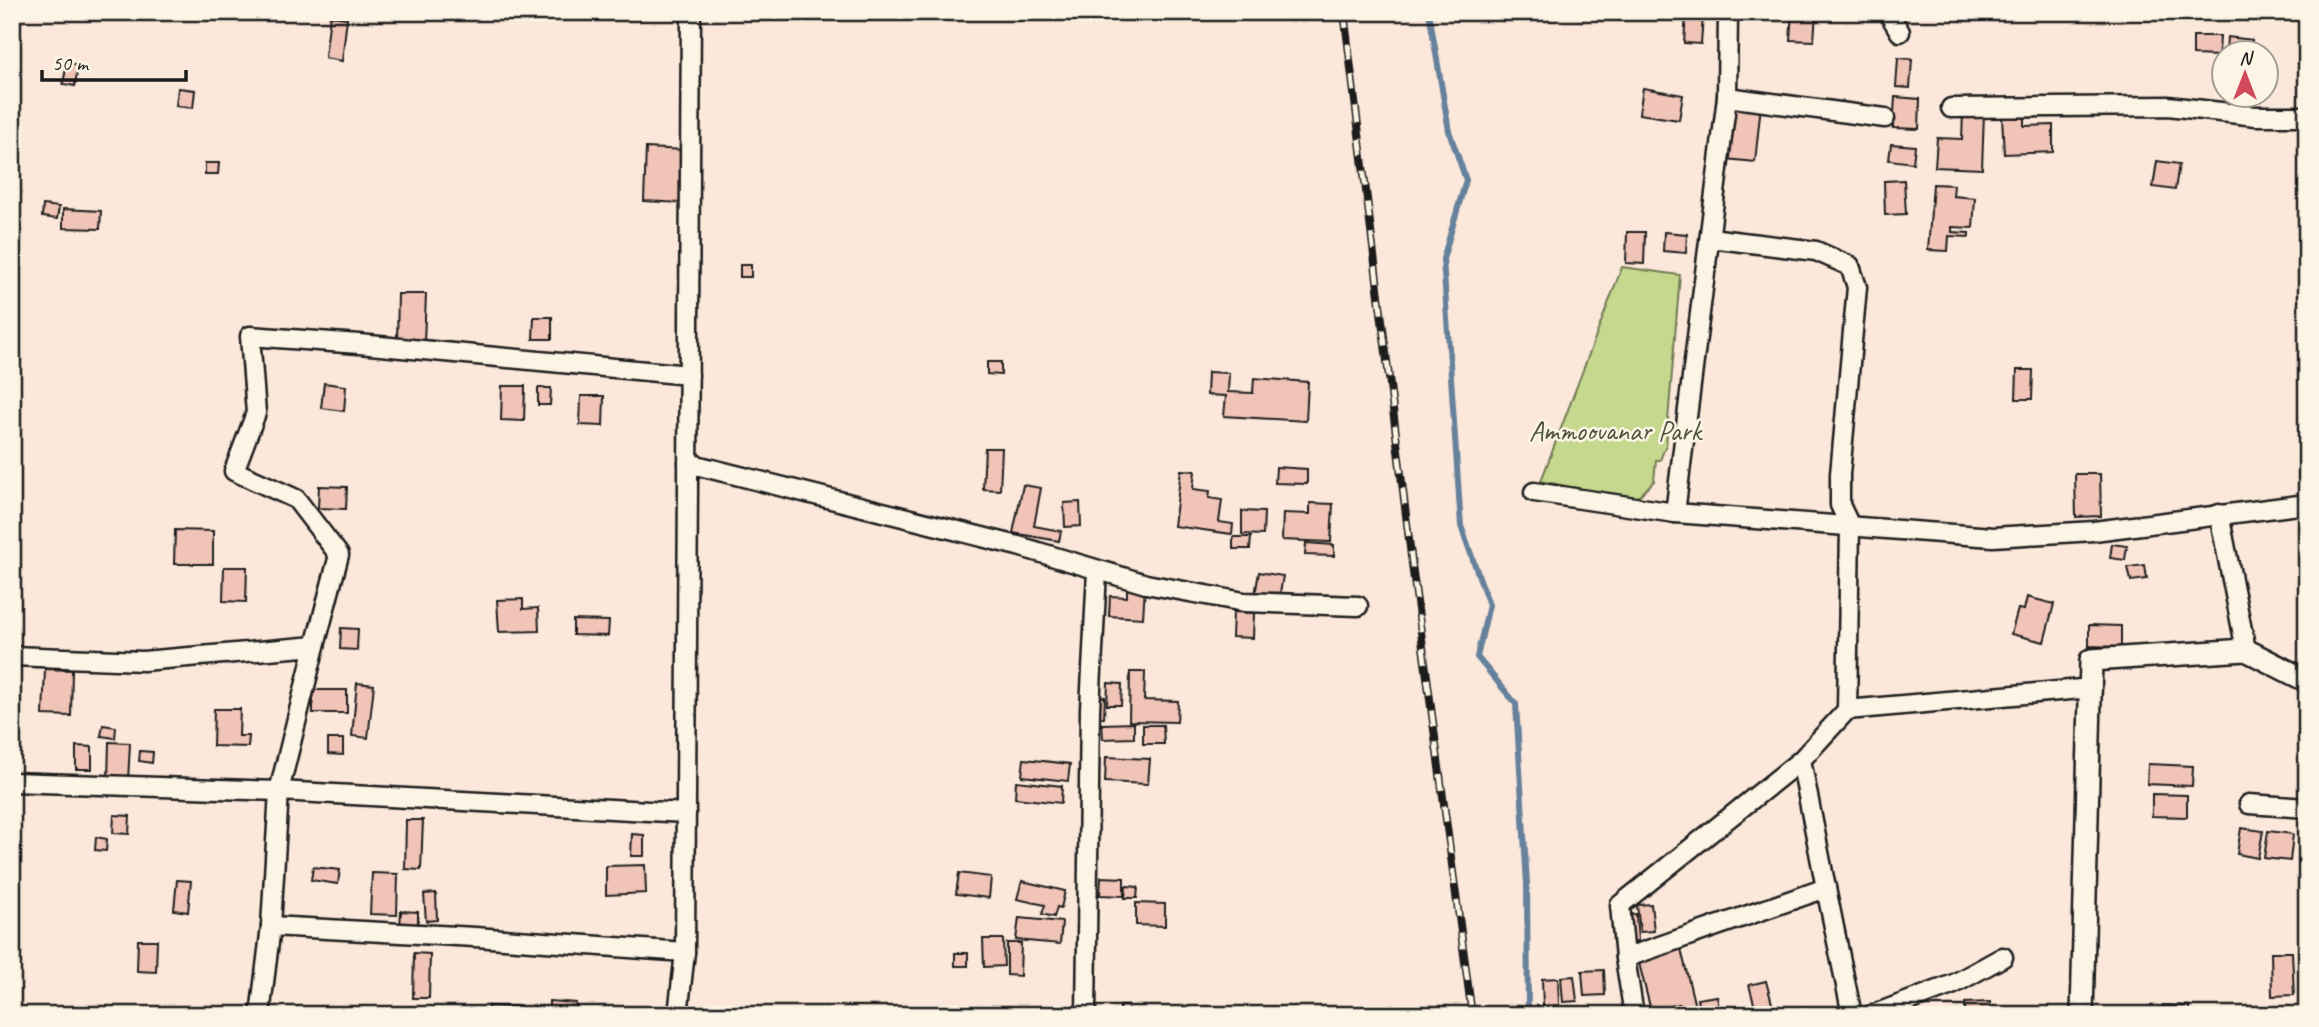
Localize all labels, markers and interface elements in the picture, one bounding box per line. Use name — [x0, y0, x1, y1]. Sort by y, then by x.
scale bar — [42, 38, 186, 82]
north arrow — [2210, 38, 2280, 108]
text: N — [2239, 46, 2254, 70]
text: 50 m — [52, 50, 90, 76]
park label: Ammoovanar Park — [1529, 413, 1704, 448]

